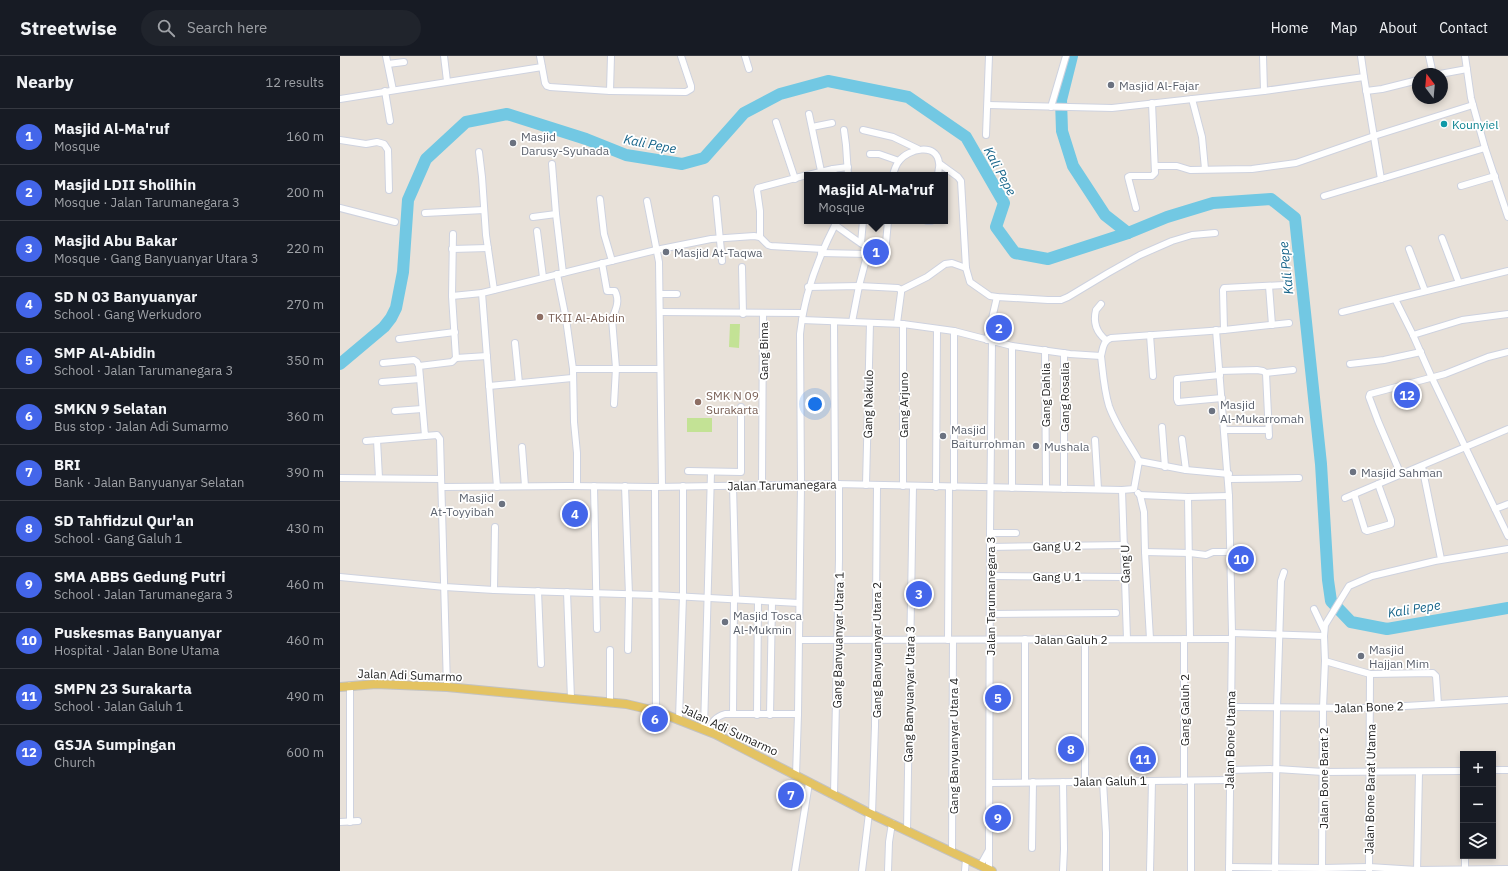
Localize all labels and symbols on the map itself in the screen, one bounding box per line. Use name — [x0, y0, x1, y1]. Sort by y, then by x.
north arrow — [1412, 68, 1448, 104]
place label: Masjid Al-Fajar — [1119, 78, 1199, 93]
marker: Masjid Al-Fajar — [1106, 80, 1116, 90]
place label: Kounyiel — [1452, 117, 1498, 132]
marker: Kounyiel — [1439, 119, 1449, 129]
place label: Masjid Darusy-Syuhada — [521, 129, 610, 158]
water label: Kali Pepe — [622, 131, 678, 157]
marker: Masjid Darusy-Syuhada — [508, 138, 518, 148]
water label: Kali Pepe — [980, 144, 1020, 199]
pin: 1 — [863, 237, 889, 267]
water label: Kali Pepe — [1275, 240, 1297, 295]
place label: Masjid At-Taqwa — [674, 245, 763, 260]
marker: Masjid At-Taqwa — [661, 247, 671, 257]
place label: TKII Al-Abidin — [548, 310, 625, 325]
marker: TKII Al-Abidin — [535, 312, 545, 322]
pin: 2 — [986, 313, 1012, 343]
street label: Gang Bima — [756, 321, 771, 380]
street label: Gang Rosalia — [1057, 361, 1072, 432]
street label: Gang Dahlia — [1038, 362, 1053, 427]
street label: Gang Nakulo — [860, 369, 876, 438]
street label: Gang Arjuno — [896, 372, 911, 438]
pin: 12 — [1394, 380, 1420, 410]
place label: SMK N 09 Surakarta — [706, 388, 759, 417]
your location — [805, 394, 825, 414]
marker: SMK N 09 Surakarta — [693, 397, 703, 407]
place label: Masjid Al-Mukarromah — [1220, 397, 1304, 426]
marker: Masjid Al-Mukarromah — [1207, 406, 1217, 416]
place label: Masjid Baiturrohman — [951, 422, 1025, 451]
marker: Masjid Baiturrohman — [938, 431, 948, 441]
place label: Mushala — [1044, 439, 1090, 454]
marker: Mushala — [1031, 441, 1041, 451]
place label: Masjid Sahman — [1361, 465, 1443, 480]
marker: Masjid Sahman — [1348, 467, 1358, 477]
street label: Jalan Tarumanegara — [727, 477, 837, 493]
place label: Masjid At-Toyyibah — [430, 490, 494, 519]
marker: Masjid At-Toyyibah — [497, 499, 507, 509]
pin: 4 — [562, 499, 588, 529]
street label: Jalan Tarumanegara 3 — [983, 536, 998, 656]
street label: Gang U 2 — [1032, 538, 1082, 554]
street label: Gang U — [1117, 544, 1133, 584]
pin: 10 — [1228, 544, 1254, 574]
street label: Gang U 1 — [1033, 569, 1081, 584]
street label: Gang Banyuanyar Utara 1 — [829, 572, 847, 708]
pin: 3 — [906, 579, 932, 609]
street label: Gang Banyuanyar Utara 2 — [869, 582, 884, 718]
water label: Kali Pepe — [1386, 596, 1442, 622]
place label: Masjid Tosca Al-Mukmin — [733, 608, 802, 637]
marker: Masjid Tosca Al-Mukmin — [720, 617, 730, 627]
street label: Gang Banyuanyar Utara 3 — [900, 626, 918, 762]
street label: Jalan Galuh 2 — [1034, 632, 1108, 647]
place label: Masjid Hajjan Mim — [1369, 642, 1429, 671]
marker: Masjid Hajjan Mim — [1356, 651, 1366, 661]
street label: Jalan Adi Sumarmo — [357, 666, 463, 684]
street label: Gang Galuh 2 — [1177, 674, 1192, 746]
street label: Gang Banyuanyar Utara 4 — [946, 678, 961, 814]
pin: 5 — [985, 683, 1011, 713]
street label: Jalan Bone Utama — [1222, 690, 1238, 789]
street label: Jalan Bone 2 — [1334, 698, 1404, 716]
street label: Jalan Adi Sumarmo — [679, 701, 781, 759]
pin: 6 — [642, 704, 668, 734]
street label: Jalan Bone Barat Utama — [1361, 723, 1379, 854]
street label: Jalan Bone Barat 2 — [1316, 727, 1331, 829]
pin: 8 — [1058, 734, 1084, 764]
pin: 11 — [1130, 744, 1156, 774]
street label: Jalan Galuh 1 — [1073, 773, 1147, 789]
pin: 7 — [778, 780, 804, 810]
pin: 9 — [985, 803, 1011, 833]

